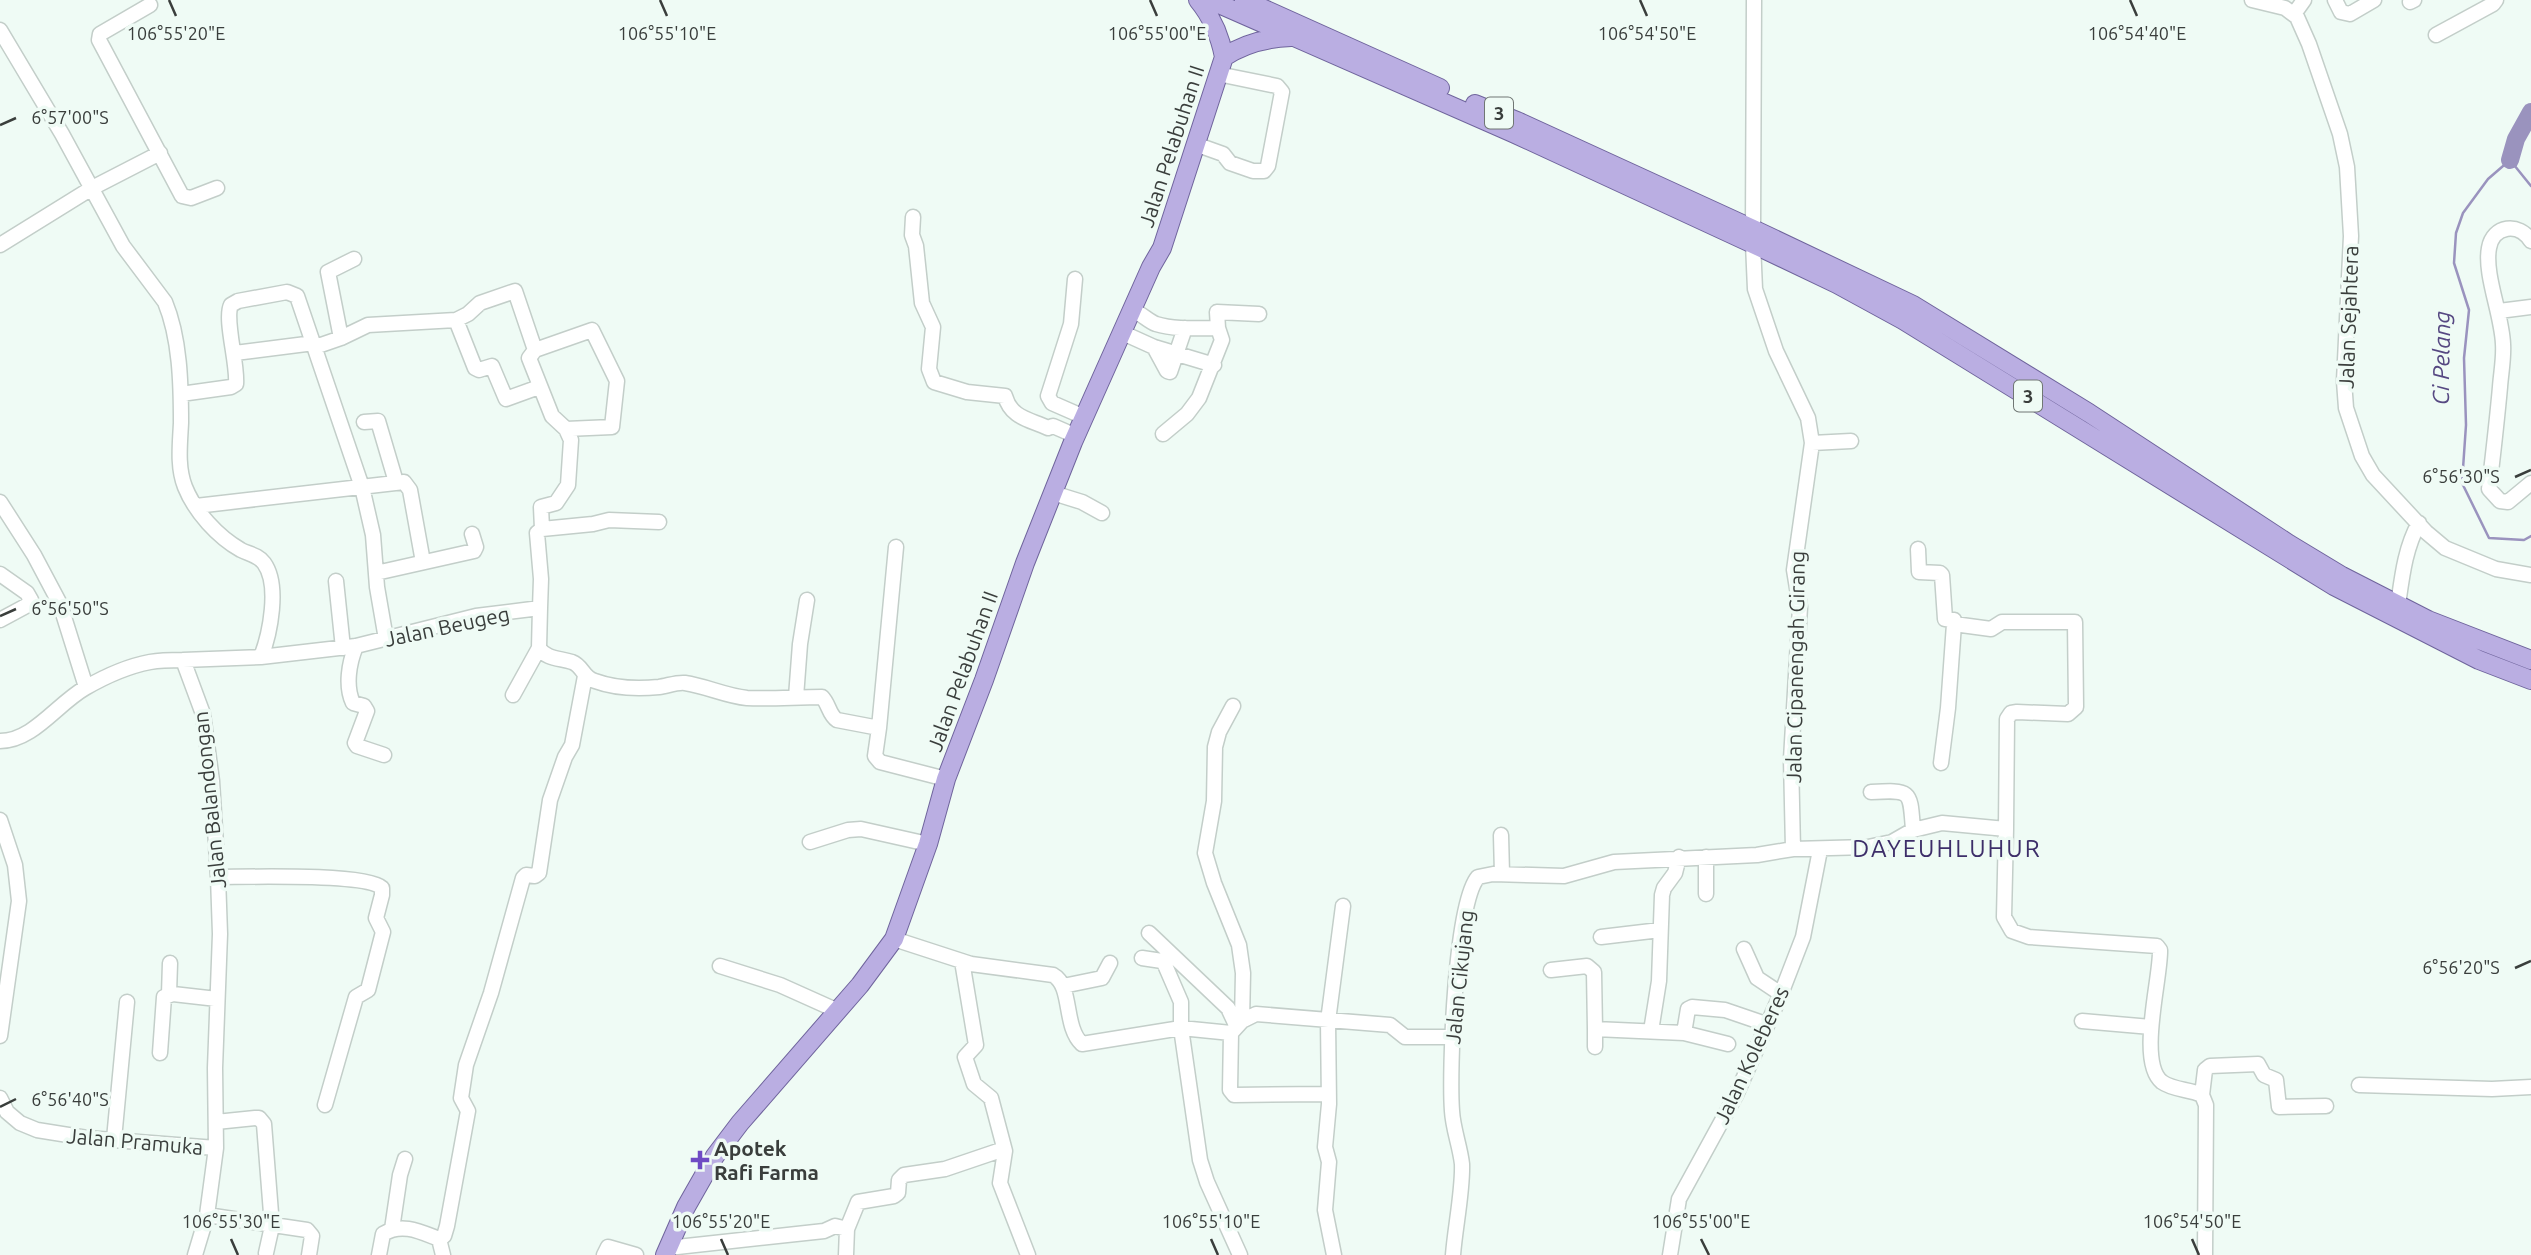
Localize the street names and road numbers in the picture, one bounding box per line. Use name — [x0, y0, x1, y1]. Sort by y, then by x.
street label: Jalan Pelabuhan II — [1133, 62, 1209, 230]
road number: 3 — [1485, 97, 1513, 128]
street label: Jalan Sejahtera — [2334, 245, 2362, 389]
road number: 3 — [2014, 380, 2042, 412]
street label: Jalan Cipanengah Girang — [1781, 551, 1809, 783]
street label: Jalan Pelabuhan II — [922, 588, 1002, 754]
street label: Jalan Beugeg — [382, 601, 512, 651]
street label: Jalan Balandongan — [188, 710, 230, 890]
street label: Jalan Cikujang — [1440, 909, 1478, 1045]
street label: Jalan Koleberes — [1709, 983, 1793, 1127]
street label: Jalan Pramuka — [66, 1123, 204, 1159]

